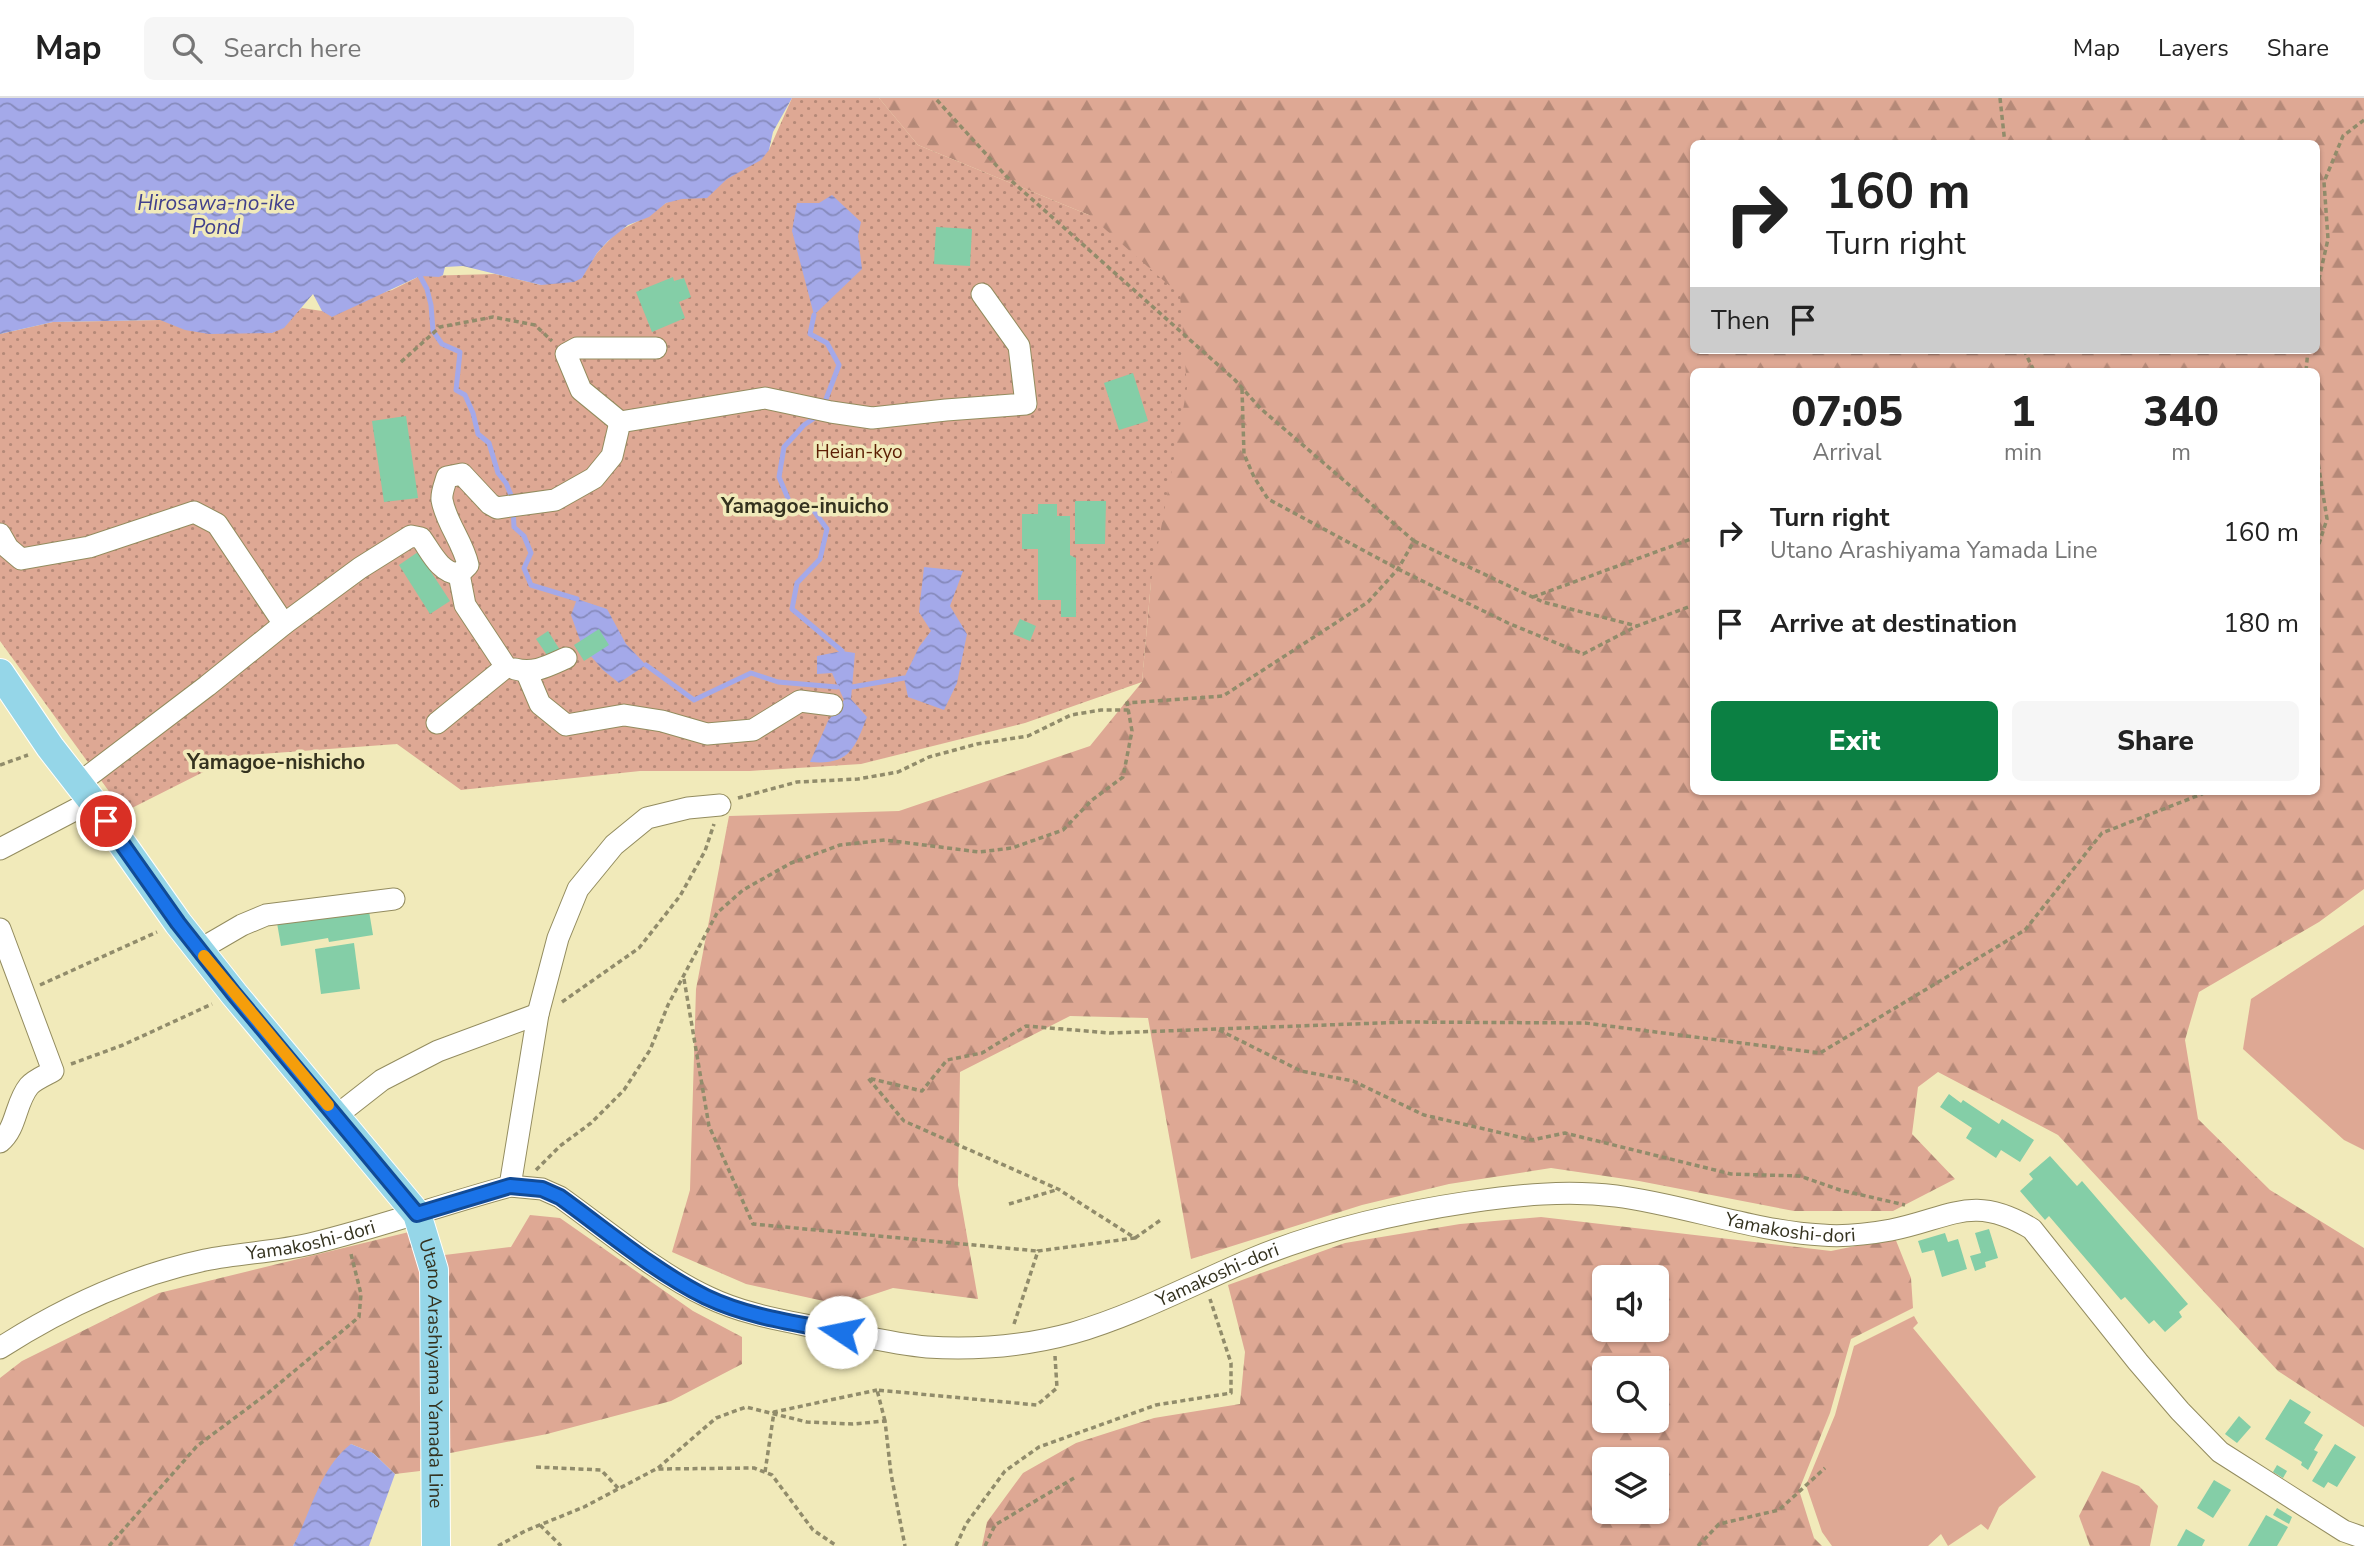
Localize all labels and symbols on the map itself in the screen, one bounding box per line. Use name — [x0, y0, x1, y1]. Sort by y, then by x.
water label: Hirosawa-no-ike Pond — [137, 189, 295, 241]
park label: Heian-kyo — [815, 439, 903, 465]
district label: Yamagoe-inuicho — [720, 492, 889, 520]
district label: Yamagoe-nishicho — [186, 748, 365, 776]
pin — [76, 791, 136, 851]
street label: Yamakoshi-dori — [1721, 1206, 1856, 1249]
street label: Yamakoshi-dori — [244, 1214, 379, 1267]
street label: Utano Arashiyama Yamada Line — [412, 1235, 449, 1508]
street label: Yamakoshi-dori — [1151, 1237, 1283, 1314]
position arrow — [804, 1295, 878, 1369]

